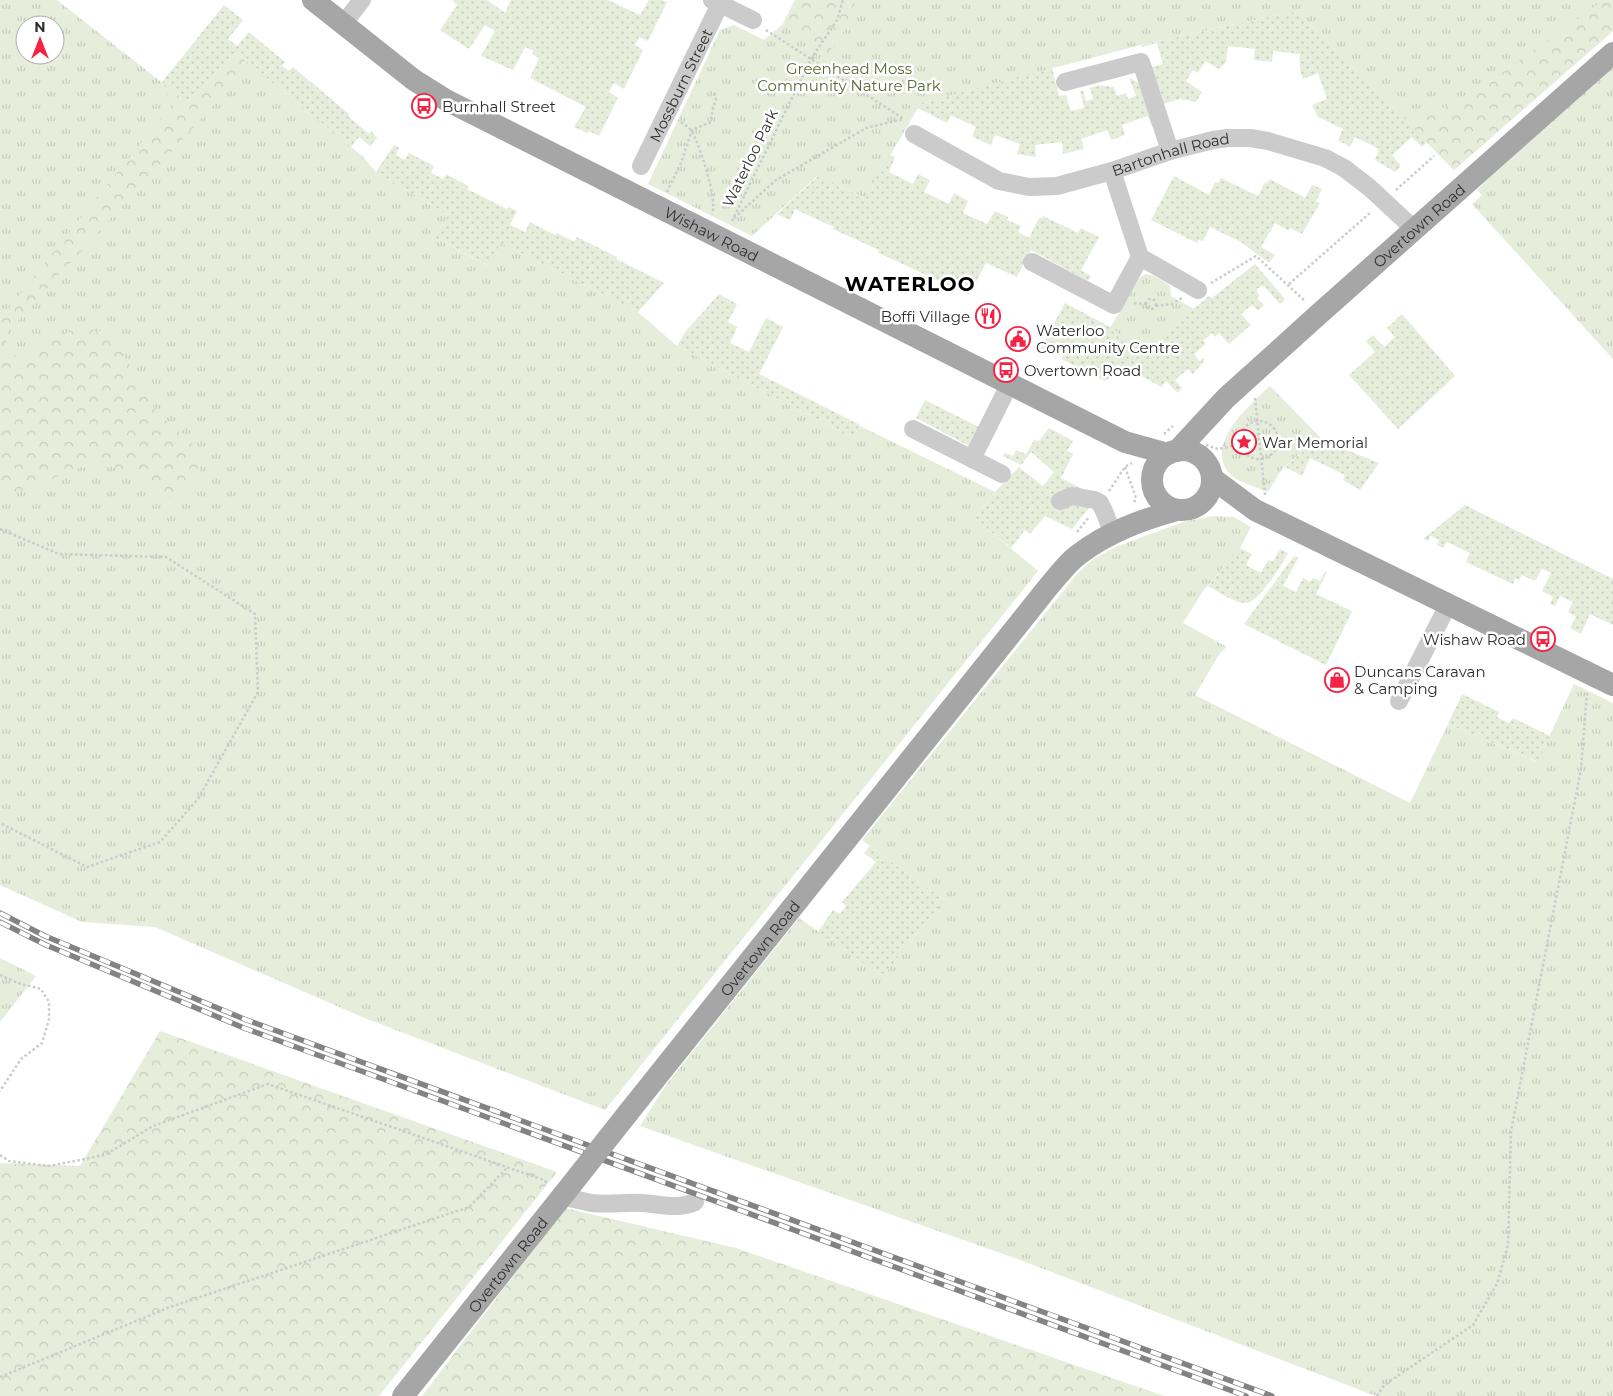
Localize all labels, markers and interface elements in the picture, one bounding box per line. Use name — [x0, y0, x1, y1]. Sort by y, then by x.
north arrow — [15, 15, 65, 65]
text: N — [34, 18, 46, 36]
street label: Mossburn Street — [645, 25, 716, 145]
park label: Greenhead Moss Community Nature Park — [757, 59, 941, 95]
bus stop icon: Burnhall Street — [411, 93, 437, 119]
place label: Burnhall Street — [442, 97, 556, 116]
street label: Waterloo Park — [718, 106, 782, 210]
street label: Bartonhall Road — [1109, 128, 1231, 180]
street label: Overtown Road — [1369, 179, 1469, 271]
street label: Wishaw Road — [661, 202, 762, 265]
district label: WATERLOO — [844, 272, 976, 296]
restaurant icon: Boffi Village — [975, 303, 1001, 329]
place label: Boffi Village — [881, 307, 970, 326]
place label: Waterloo Community Centre — [1036, 321, 1180, 357]
public building icon: Waterloo Community Centre — [1005, 326, 1031, 352]
bus stop icon: Overtown Road — [993, 357, 1019, 383]
place label: Overtown Road — [1024, 361, 1141, 380]
place icon: War Memorial — [1231, 429, 1257, 455]
place label: War Memorial — [1262, 433, 1368, 452]
bus stop icon: Wishaw Road — [1530, 626, 1556, 652]
place label: Wishaw Road — [1423, 630, 1526, 649]
place label: Duncans Caravan & Camping — [1354, 662, 1486, 698]
shop icon: Duncans Caravan & Camping — [1324, 667, 1350, 693]
street label: Overtown Road — [716, 896, 804, 1000]
street label: Overtown Road — [464, 1213, 552, 1316]

